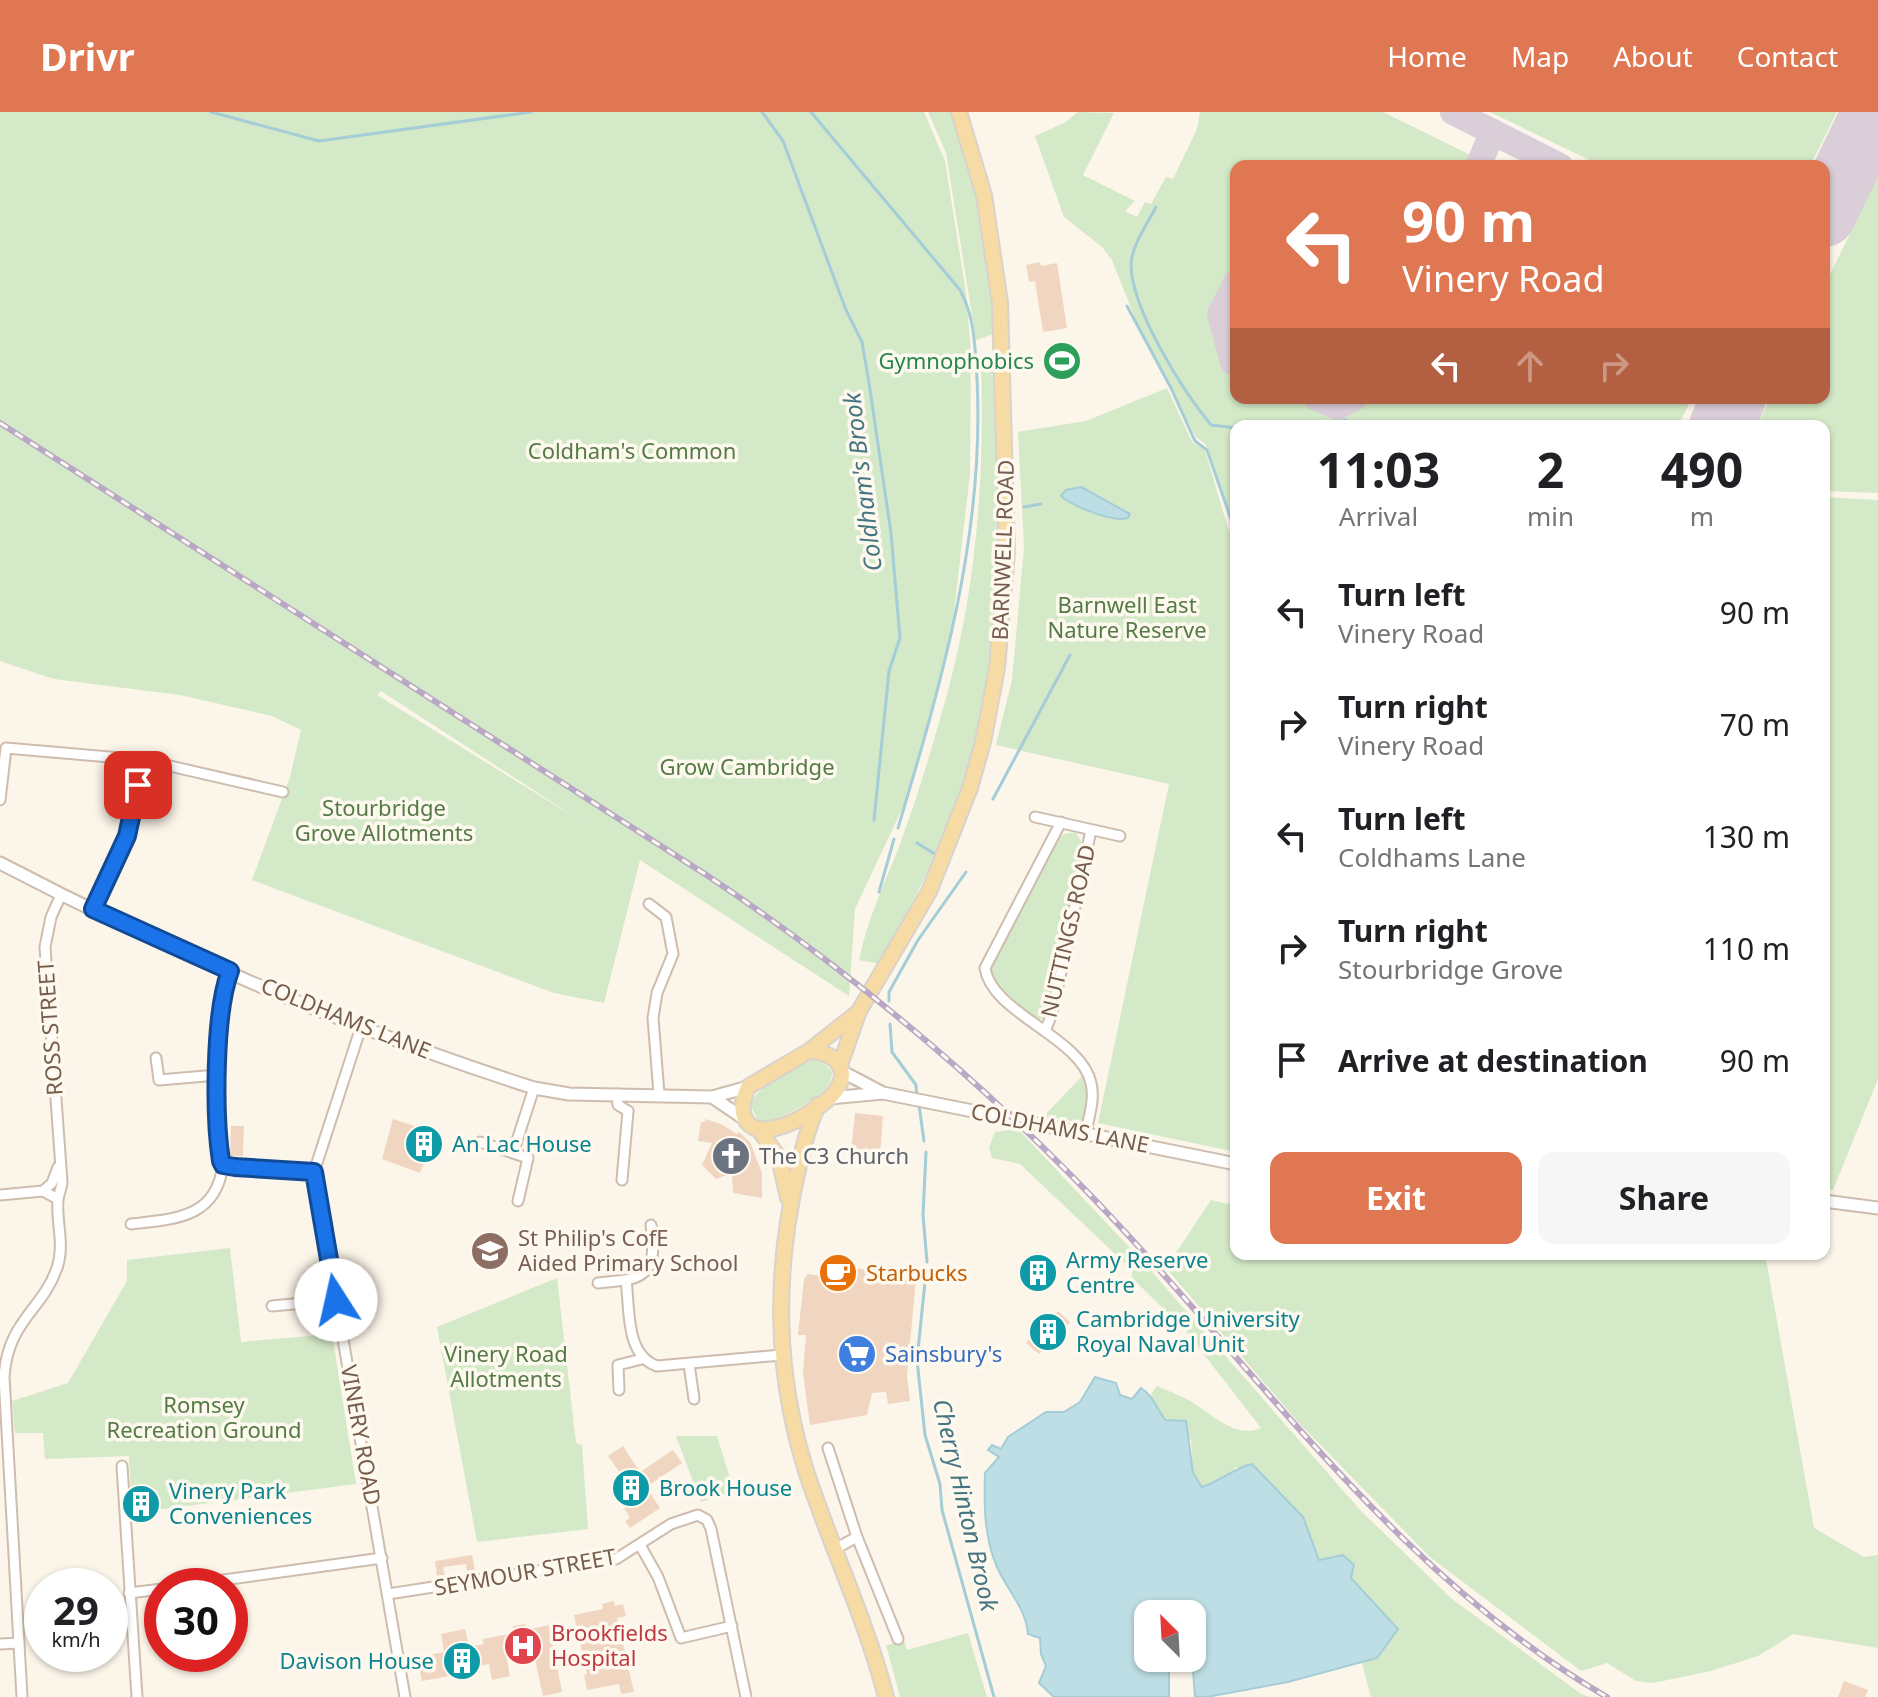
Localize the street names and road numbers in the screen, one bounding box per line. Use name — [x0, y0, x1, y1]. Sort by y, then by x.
street label: BARNWELL ROAD — [984, 459, 1020, 641]
street label: NUTTINGS ROAD — [1033, 842, 1101, 1020]
street label: ROSS STREET — [29, 959, 69, 1097]
street label: COLDHAMS LANE — [257, 969, 436, 1065]
street label: COLDHAMS LANE — [969, 1095, 1152, 1159]
street label: VINERY ROAD — [335, 1362, 389, 1507]
street label: SEYMOUR STREET — [432, 1540, 618, 1602]

